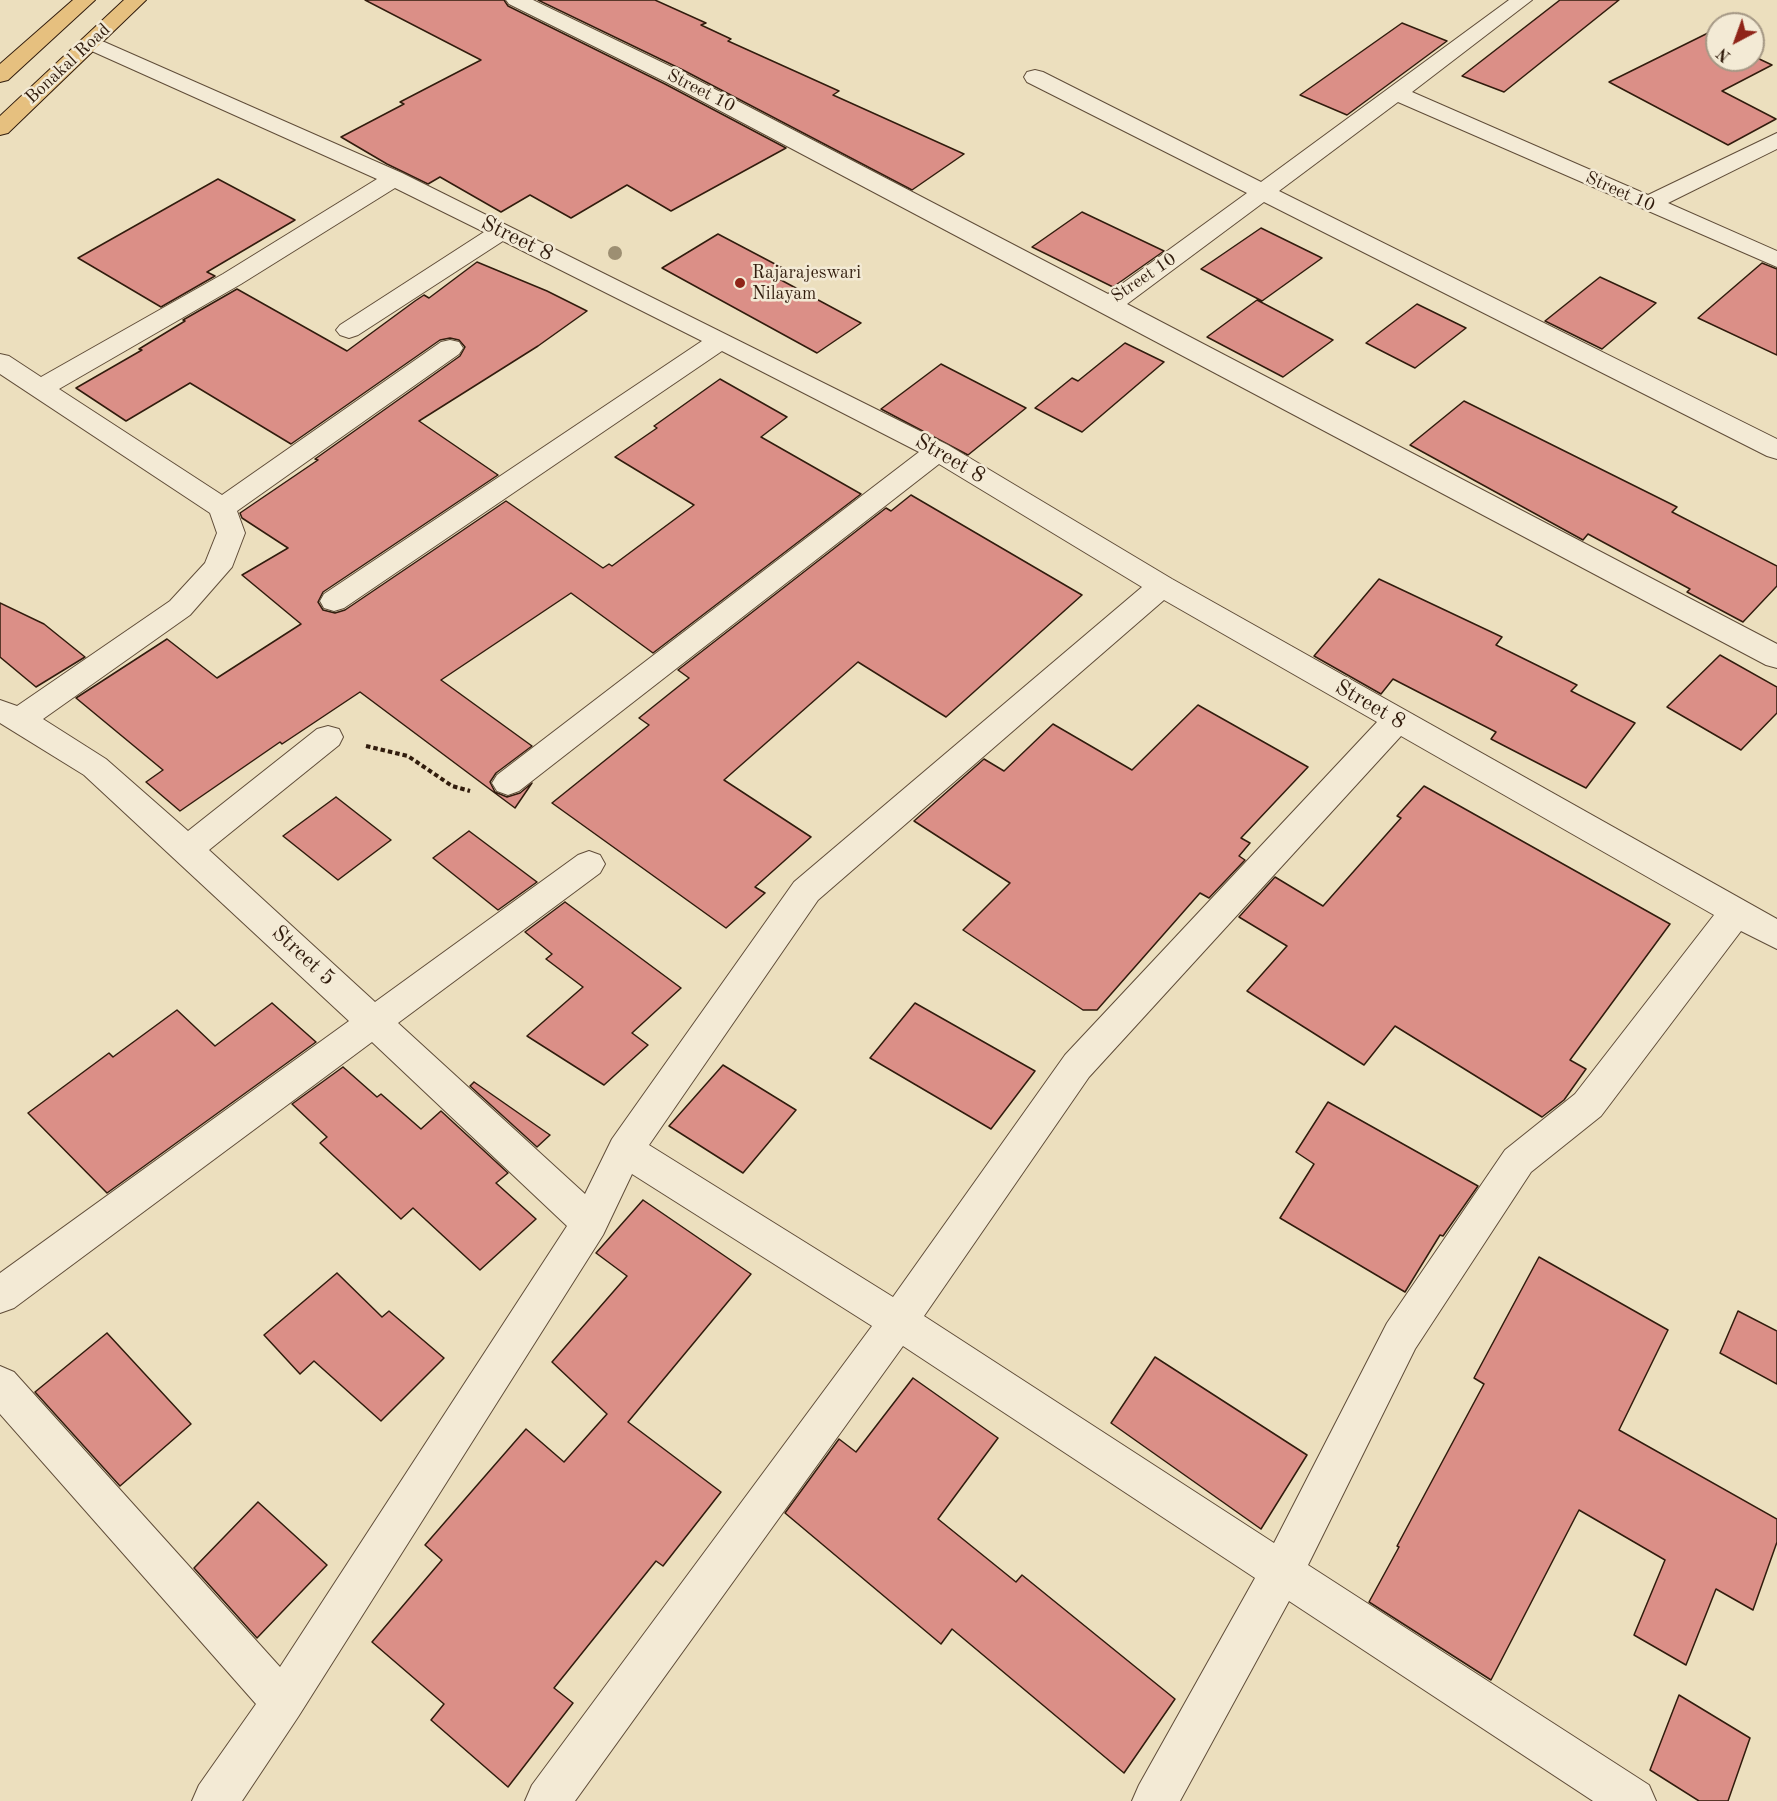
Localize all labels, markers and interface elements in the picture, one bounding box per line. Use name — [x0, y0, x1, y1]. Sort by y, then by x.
north arrow — [1705, 12, 1765, 72]
street label: Bonakal Road — [21, 19, 115, 109]
text: N — [1715, 44, 1734, 64]
street label: Street 10 — [663, 65, 739, 117]
street label: Street 10 — [1582, 167, 1658, 217]
street label: Street 8 — [477, 210, 557, 268]
street label: Street 10 — [1107, 248, 1181, 308]
place label: Rajarajeswari Nilayam — [752, 262, 861, 304]
marker: Rajarajeswari Nilayam — [733, 276, 747, 290]
street label: Street 8 — [910, 428, 990, 490]
street label: Street 8 — [1330, 674, 1410, 736]
street label: Street 5 — [266, 920, 340, 992]

